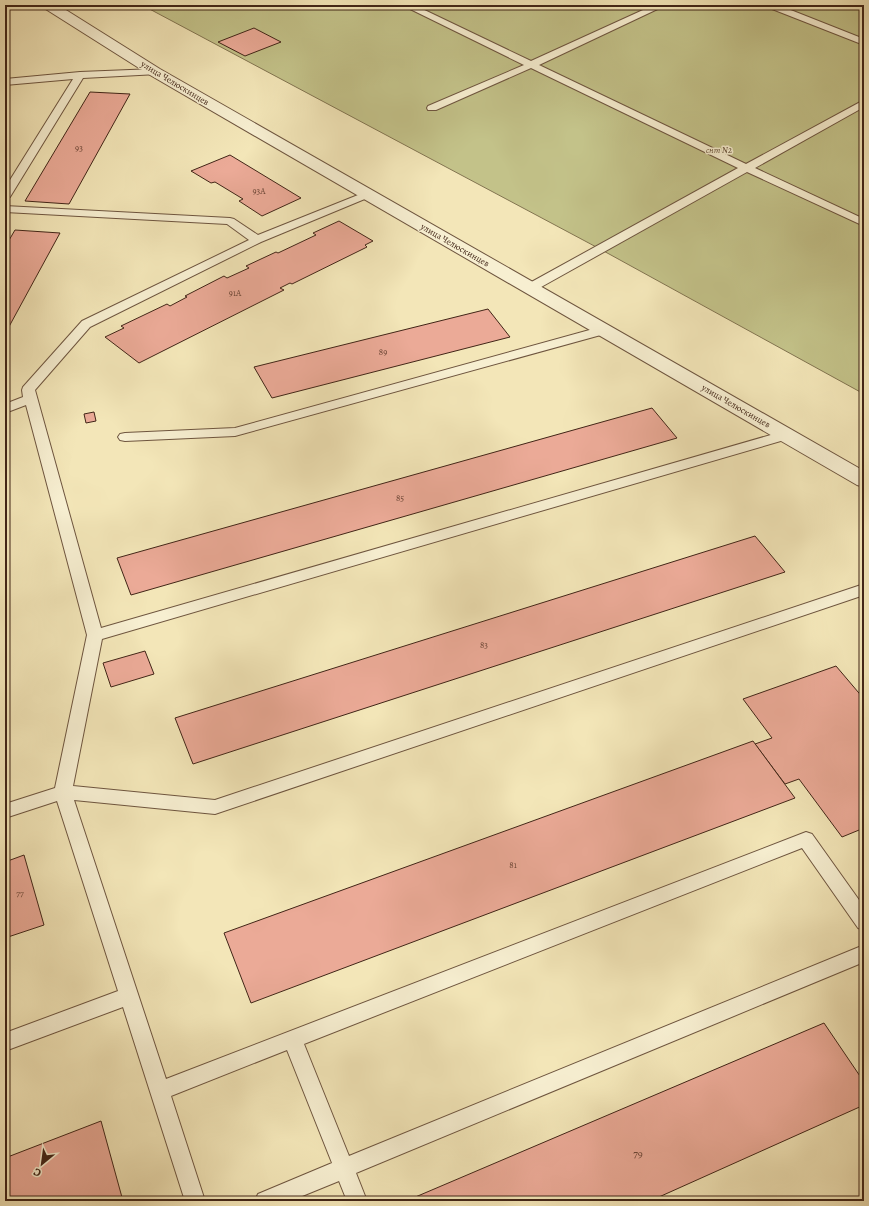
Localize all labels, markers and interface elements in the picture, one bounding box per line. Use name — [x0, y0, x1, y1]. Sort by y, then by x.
street label: улица Челюскинцев — [138, 57, 211, 108]
house number: 93 — [75, 142, 83, 154]
park label: снт N2 — [706, 144, 732, 156]
house number: 93А — [252, 185, 266, 197]
street label: улица Челюскинцев — [418, 220, 492, 270]
house number: 91А — [229, 287, 242, 299]
house number: 89 — [379, 346, 387, 358]
street label: улица Челюскинцев — [699, 381, 773, 431]
house number: 85 — [396, 492, 404, 504]
house number: 83 — [480, 639, 488, 651]
house number: 81 — [509, 859, 517, 871]
house number: 77 — [16, 887, 24, 899]
north arrow — [22, 1144, 62, 1184]
house number: 79 — [633, 1146, 643, 1161]
text: С — [31, 1164, 44, 1181]

